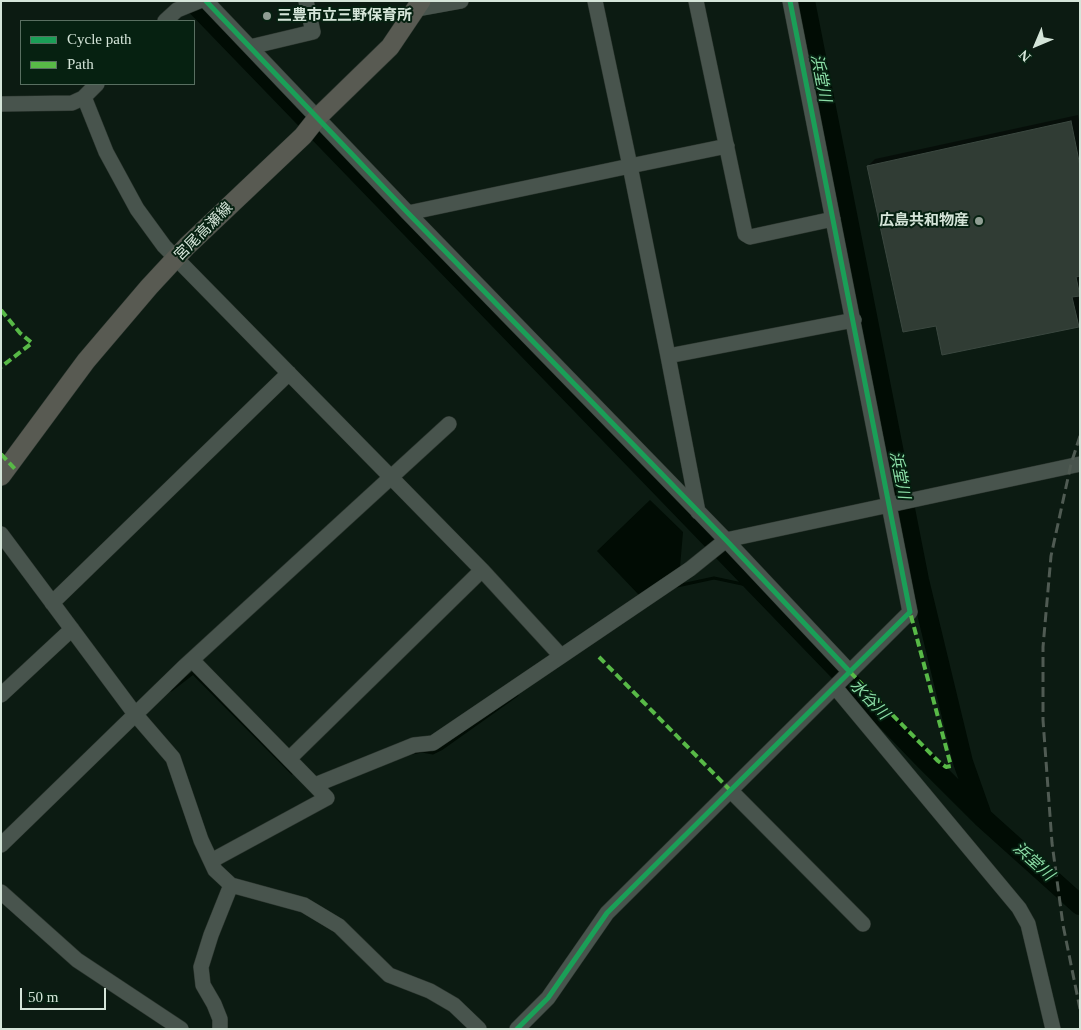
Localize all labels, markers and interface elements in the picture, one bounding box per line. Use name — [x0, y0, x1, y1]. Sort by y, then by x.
place label: 三豊市立三野保育所 — [277, 7, 412, 25]
marker: 三豊市立三野保育所 — [261, 10, 273, 22]
legend — [20, 20, 195, 85]
north arrow — [1011, 20, 1061, 70]
text: Cycle path — [67, 31, 132, 47]
text: N — [1016, 47, 1034, 65]
water label: 浜堂川 — [806, 53, 834, 103]
text: Path — [67, 56, 94, 72]
street label: 宮尾高瀬線 — [171, 199, 237, 265]
place label: 広島共和物産 — [879, 212, 969, 230]
marker: 広島共和物産 — [973, 215, 985, 227]
water label: 浜堂川 — [885, 450, 913, 500]
water label: 水谷川 — [845, 676, 893, 724]
water label: 浜堂川 — [1009, 839, 1057, 885]
scale bar — [22, 978, 109, 1010]
text: 50 m — [28, 989, 58, 1005]

